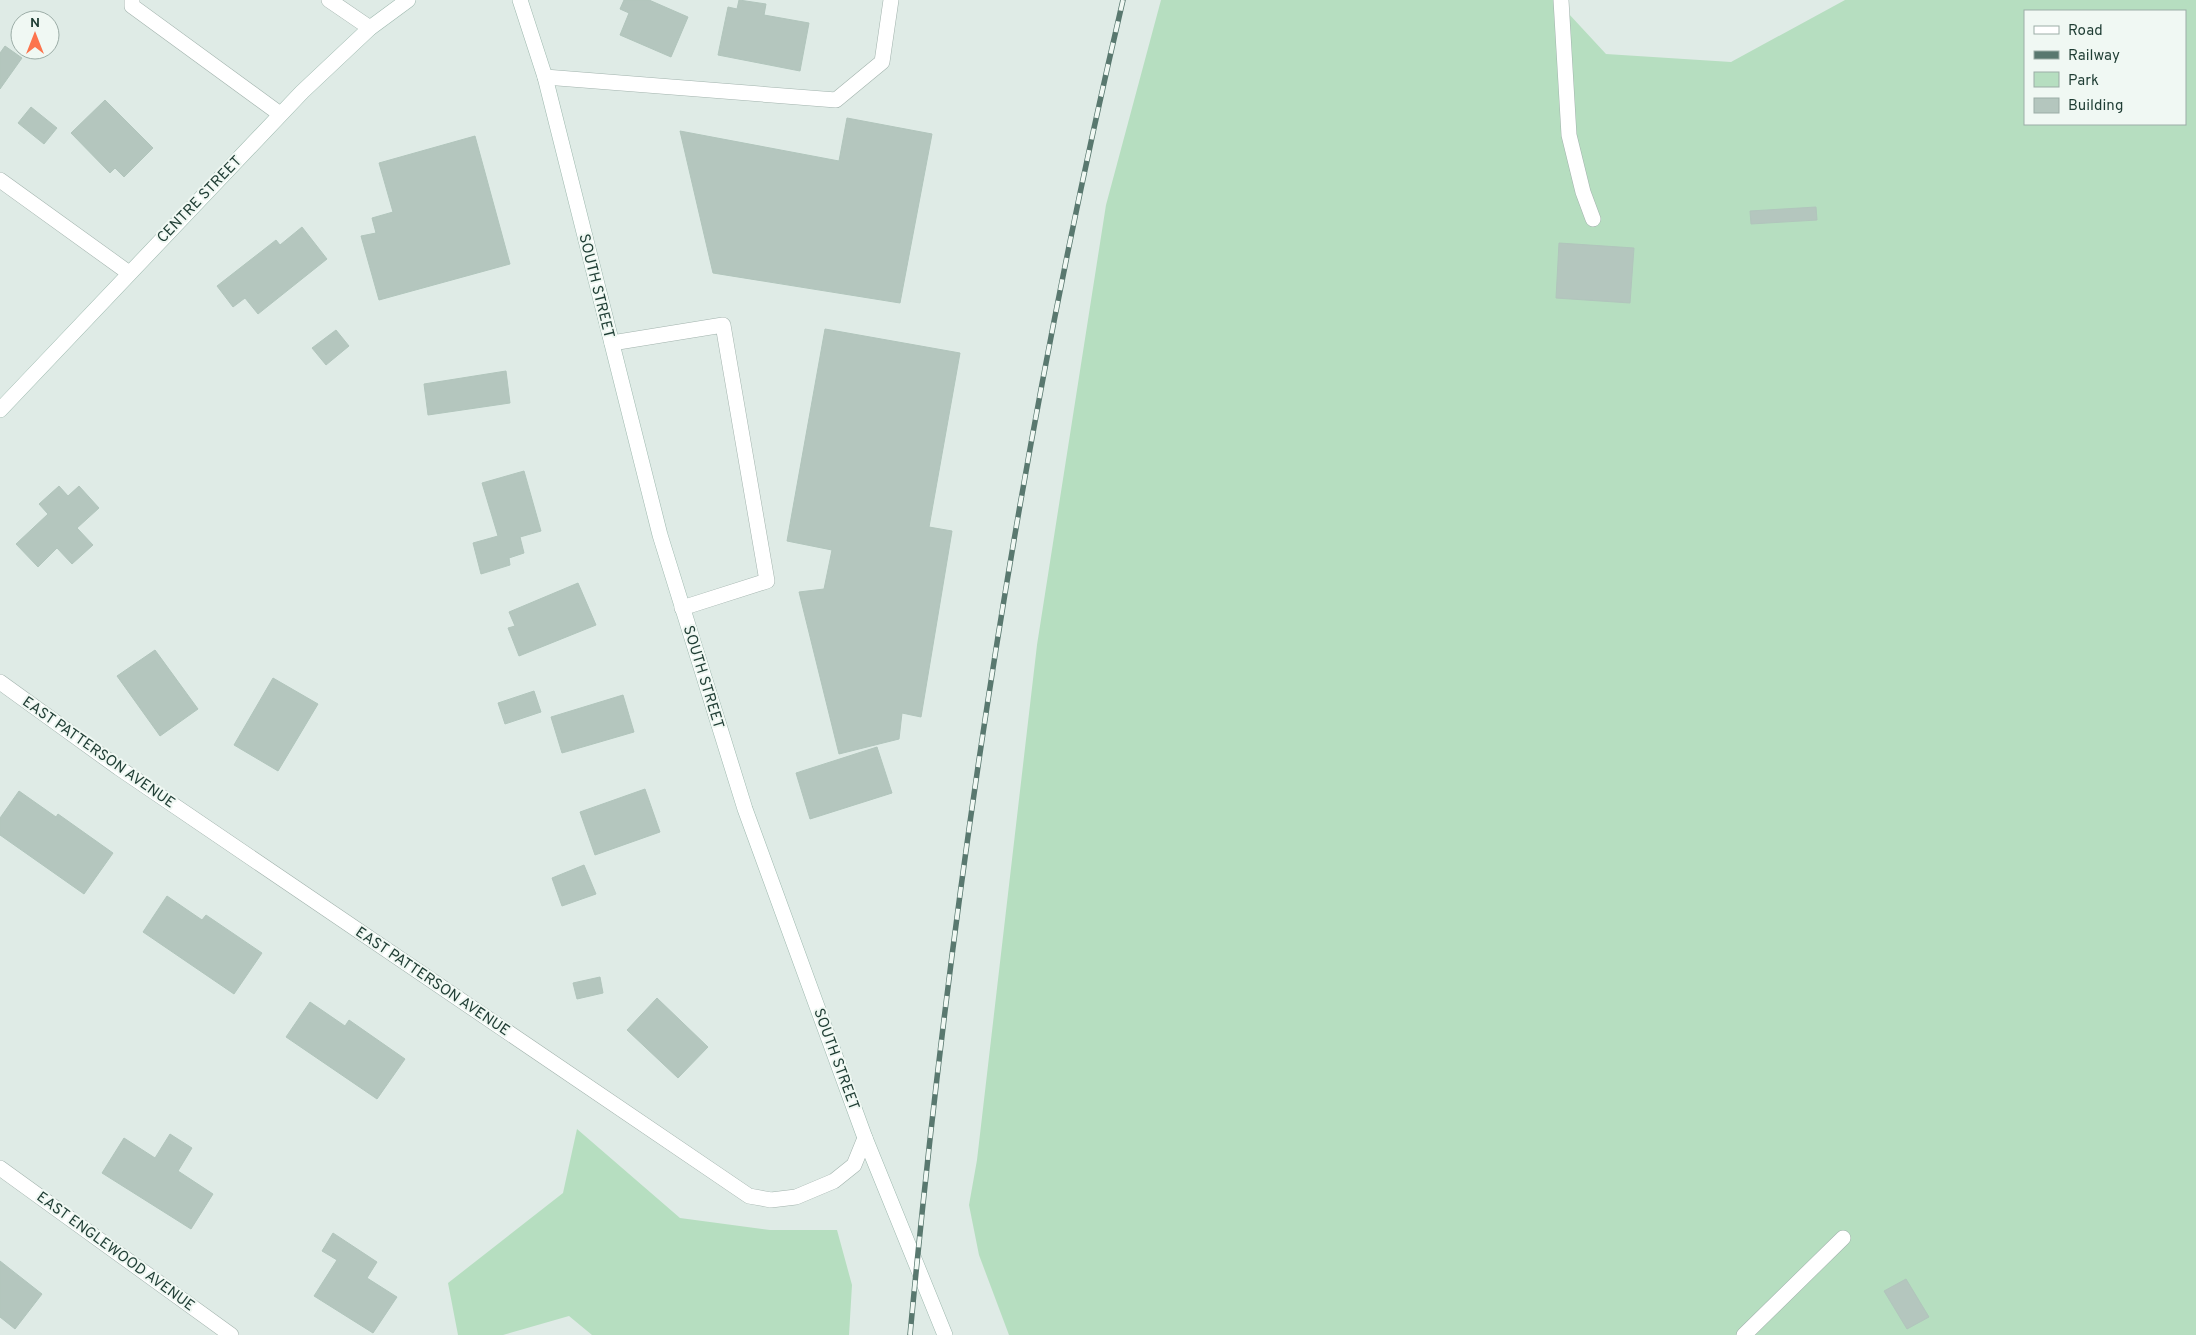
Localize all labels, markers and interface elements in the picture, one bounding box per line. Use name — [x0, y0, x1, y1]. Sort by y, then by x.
north arrow — [10, 10, 60, 60]
legend — [2024, 10, 2186, 125]
text: N — [30, 15, 40, 32]
text: Road — [2068, 22, 2103, 41]
text: Railway — [2068, 47, 2120, 66]
text: Park — [2068, 72, 2099, 91]
text: Building — [2068, 97, 2123, 116]
street label: CENTRE STREET — [154, 152, 247, 248]
street label: SOUTH STREET — [573, 232, 618, 341]
street label: SOUTH STREET — [678, 624, 727, 731]
street label: EAST PATTERSON AVENUE — [18, 693, 178, 813]
street label: EAST PATTERSON AVENUE — [351, 923, 513, 1041]
street label: SOUTH STREET — [808, 1006, 863, 1113]
street label: EAST ENGLEWOOD AVENUE — [32, 1188, 198, 1316]

